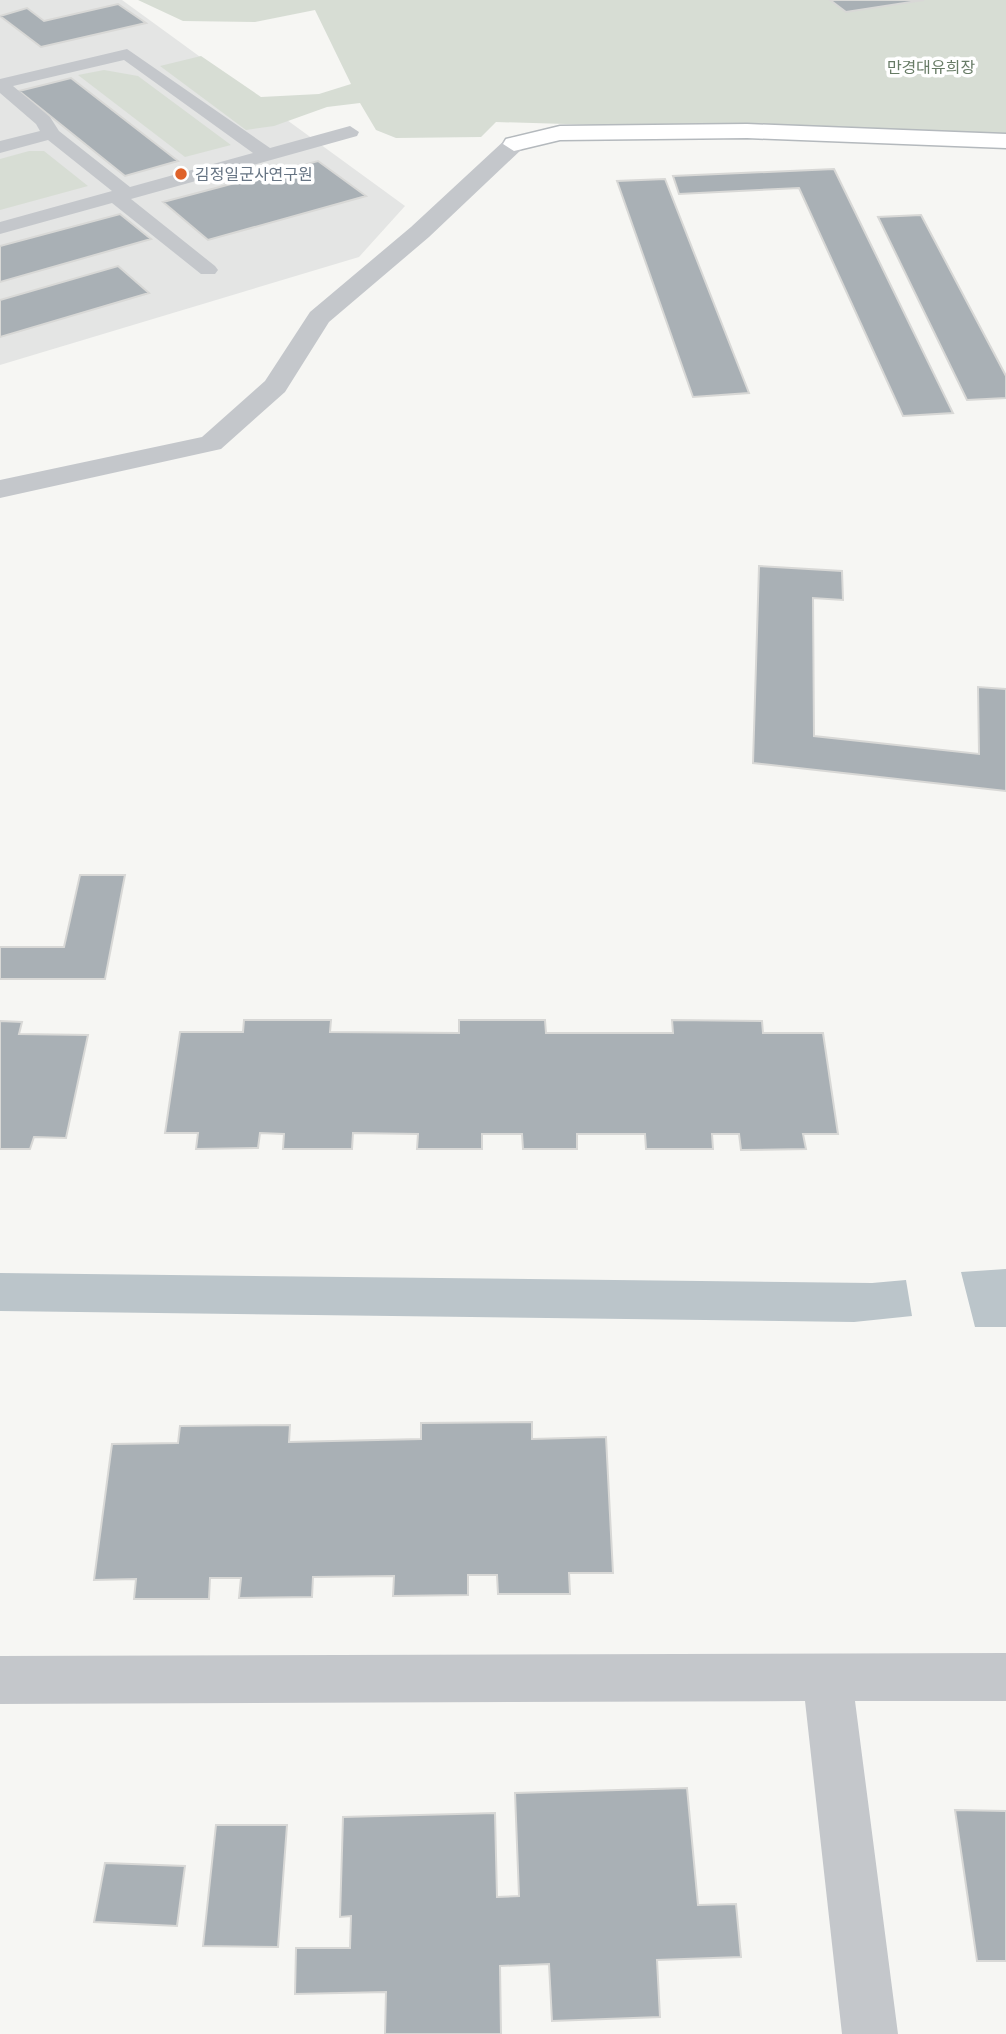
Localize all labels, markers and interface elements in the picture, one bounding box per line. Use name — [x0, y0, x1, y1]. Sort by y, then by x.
park label: 만경대유희장 — [887, 57, 975, 76]
place label: 김정일군사연구원 — [195, 164, 313, 183]
marker: 김정일군사연구원 — [173, 166, 189, 182]

